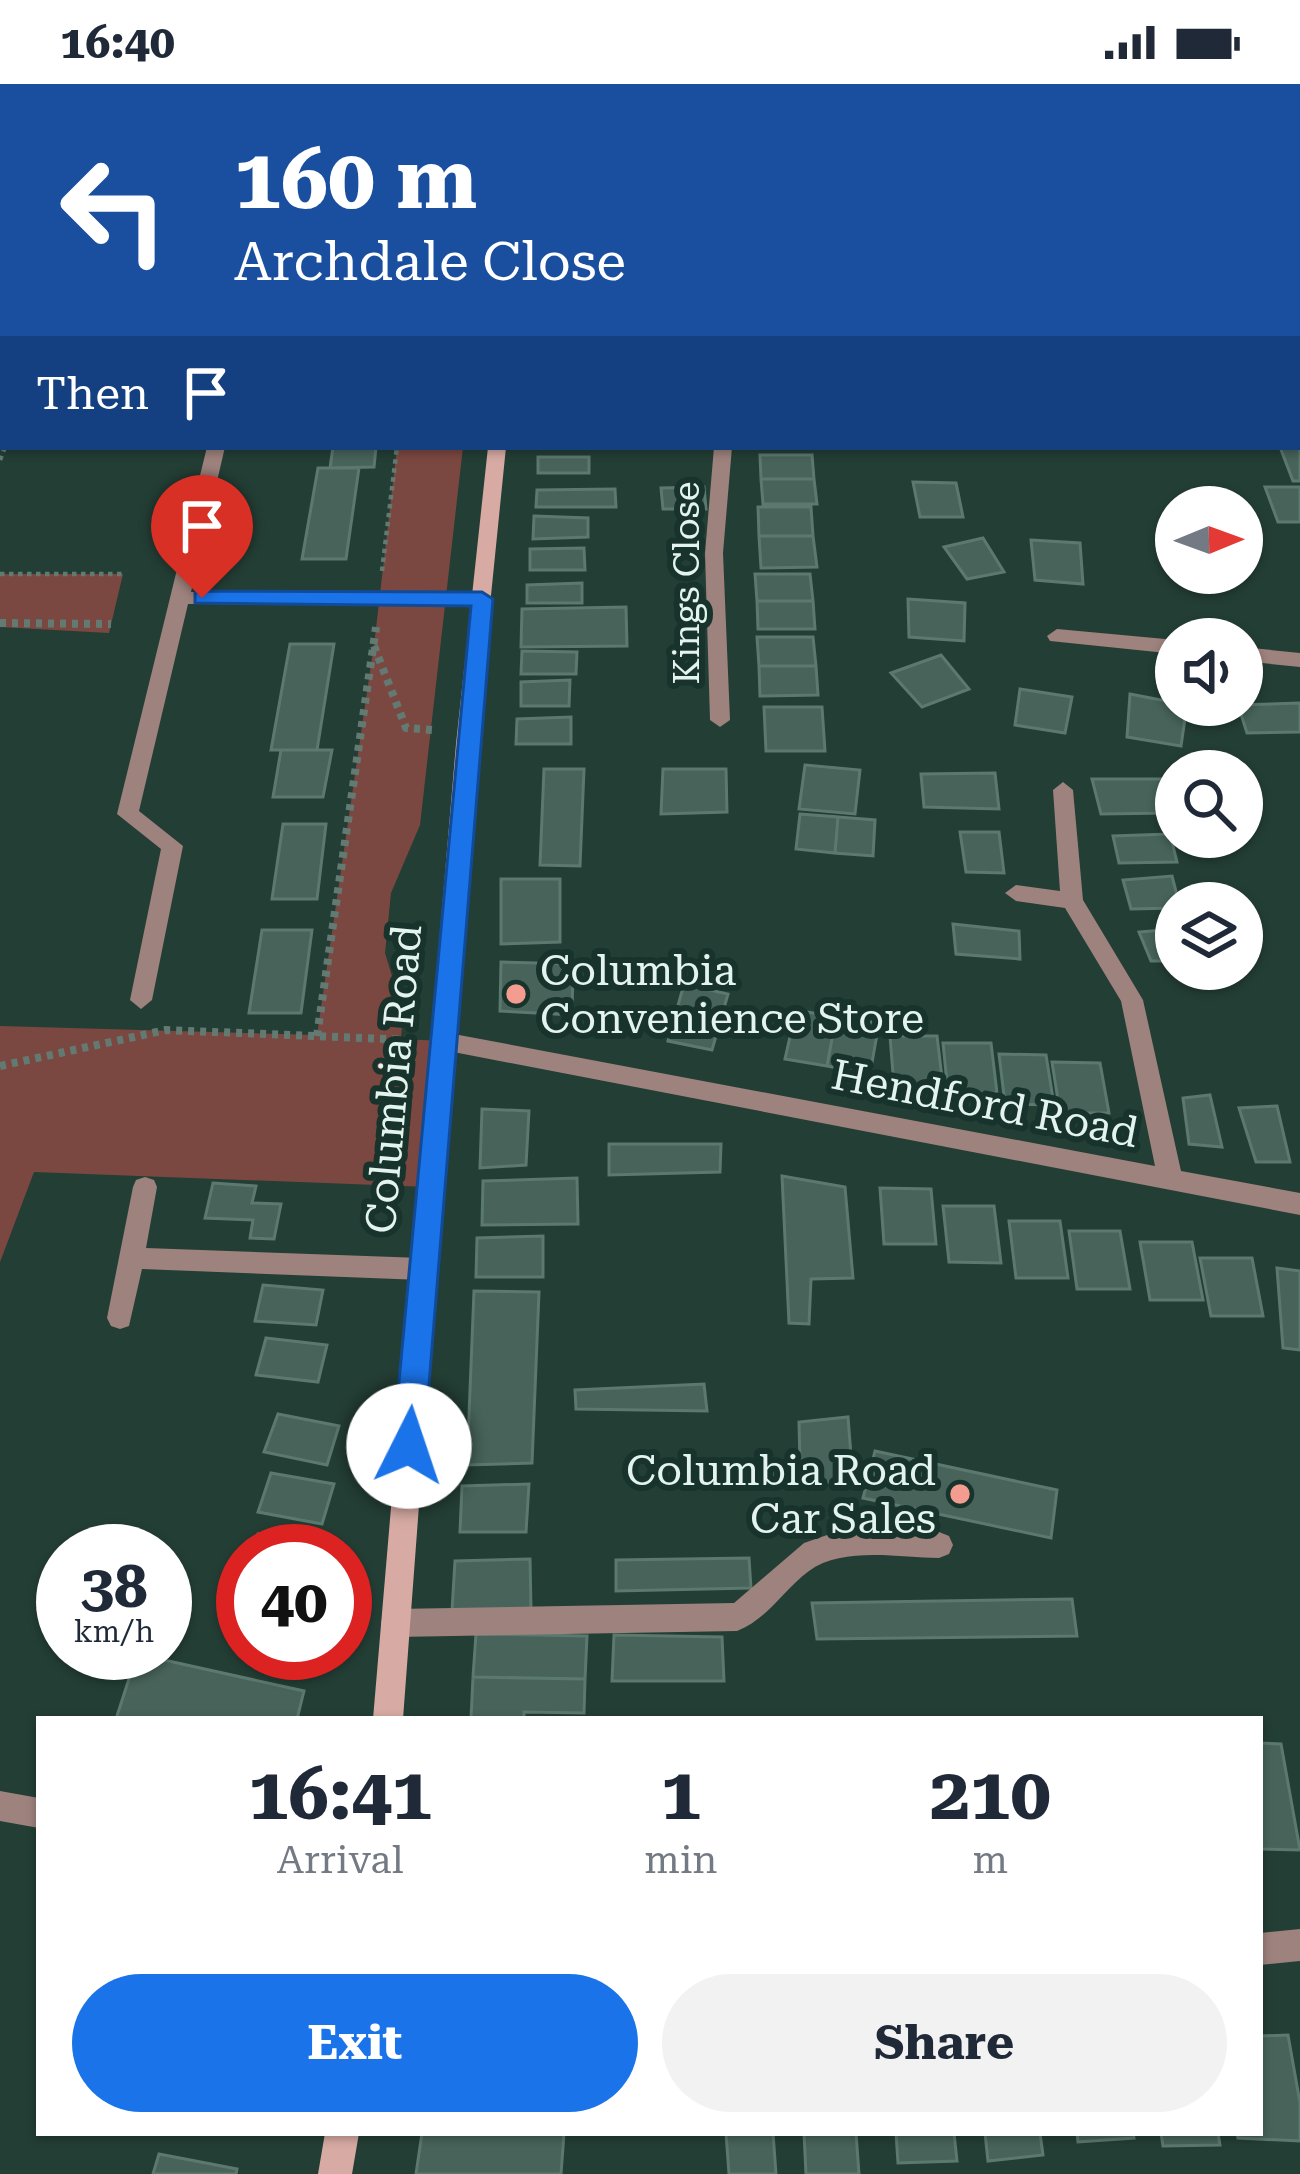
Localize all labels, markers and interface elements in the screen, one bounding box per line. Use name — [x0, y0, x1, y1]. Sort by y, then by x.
text: 16:40 — [60, 16, 175, 69]
text: 160 m — [234, 130, 477, 228]
icon: left — [36, 132, 192, 288]
text: Archdale Close — [234, 230, 626, 293]
icon: arrive — [173, 360, 239, 426]
text: Then — [36, 367, 149, 420]
pin — [151, 475, 253, 598]
street label: Kings Close — [666, 481, 708, 685]
north arrow — [1155, 486, 1263, 594]
map controls — [1155, 486, 1263, 990]
icon: arrive — [169, 493, 235, 559]
button: sound — [1155, 618, 1263, 726]
button: search — [1155, 750, 1263, 858]
button: layers — [1155, 882, 1263, 990]
street label: Columbia Road — [356, 922, 431, 1236]
place label: Columbia Convenience Store — [540, 946, 924, 1043]
marker: Columbia Convenience Store — [503, 981, 529, 1007]
street label: Hendford Road — [827, 1050, 1142, 1157]
position arrow — [346, 1383, 472, 1509]
place label: Columbia Road Car Sales — [626, 1446, 936, 1543]
marker: Columbia Road Car Sales — [947, 1481, 973, 1507]
speed limit sign: 40 — [216, 1524, 372, 1680]
text: 38 — [80, 1551, 148, 1622]
text: km/h — [74, 1614, 154, 1649]
text: 16:41 — [248, 1752, 432, 1837]
text: 1 — [661, 1752, 701, 1837]
text: 210 — [930, 1752, 1051, 1837]
text: Arrival — [277, 1837, 404, 1883]
text: min — [644, 1837, 718, 1883]
text: m — [972, 1837, 1008, 1883]
button: Exit — [72, 1974, 638, 2112]
button: Share — [662, 1974, 1227, 2112]

